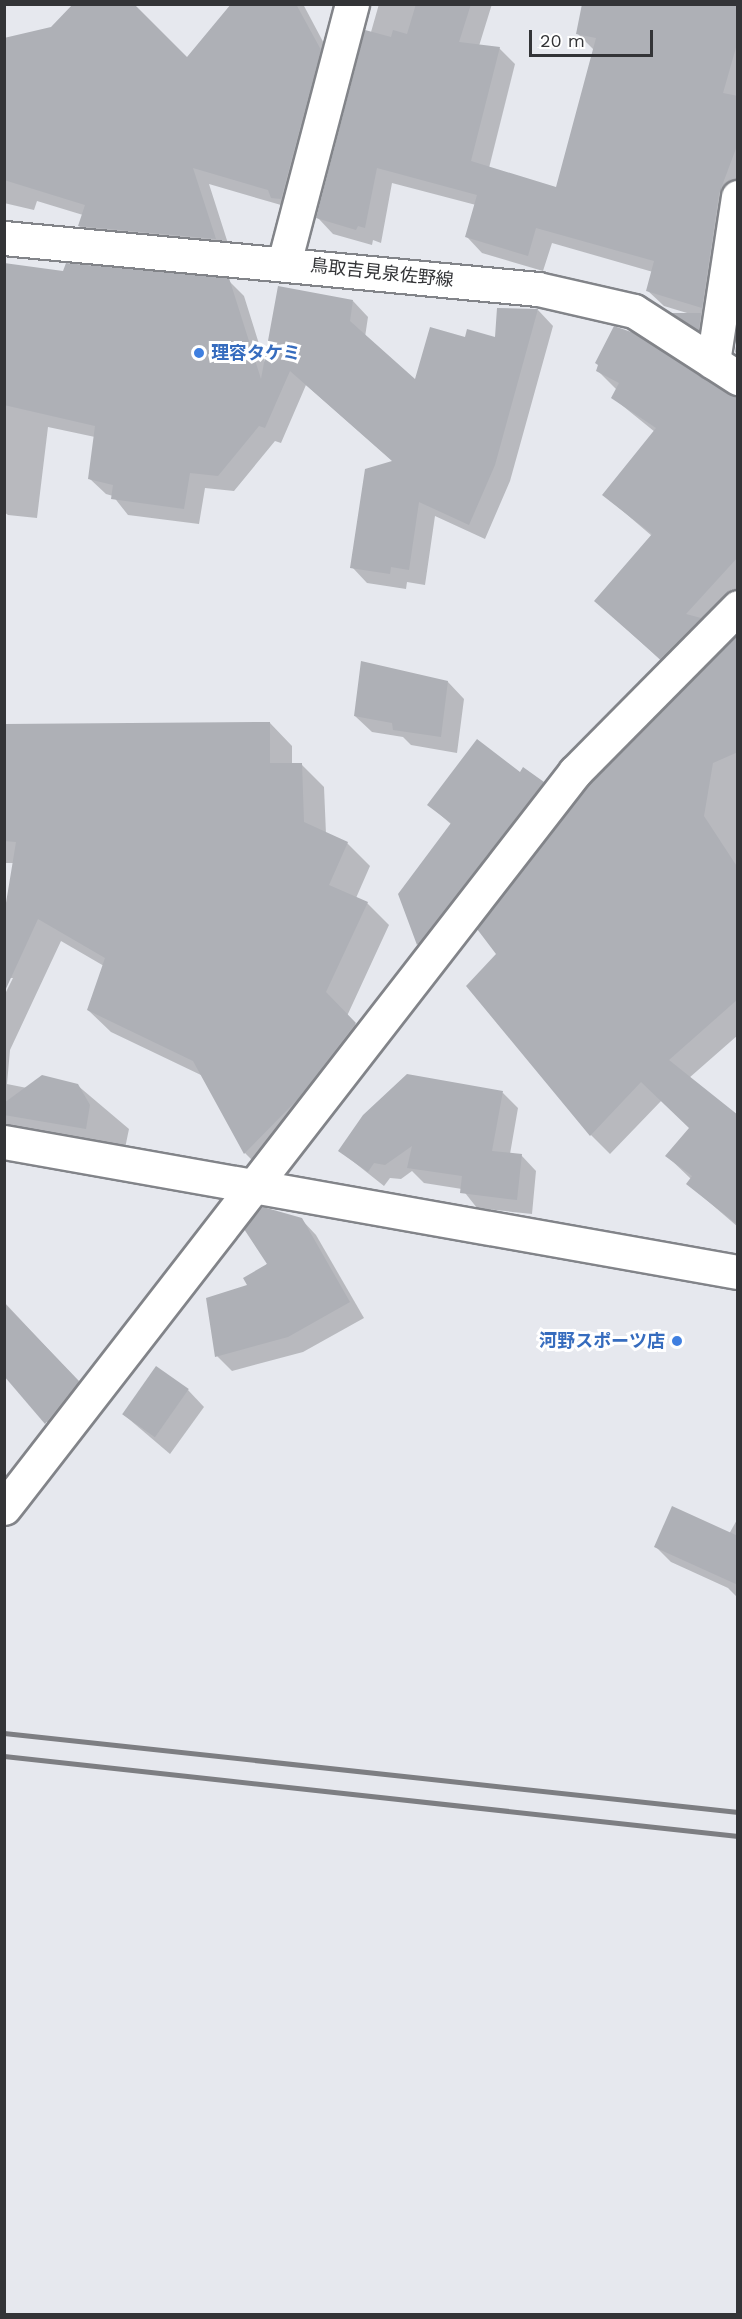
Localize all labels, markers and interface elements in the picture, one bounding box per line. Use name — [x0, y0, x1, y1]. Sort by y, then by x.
scale bar — [532, 18, 656, 56]
text: 20 m — [540, 30, 585, 51]
street label: 鳥取吉見泉佐野線 — [309, 255, 455, 291]
place label: 理容タケミ — [211, 342, 301, 364]
marker: 理容タケミ — [192, 346, 206, 360]
place label: 河野スポーツ店 — [539, 1330, 665, 1352]
marker: 河野スポーツ店 — [670, 1334, 684, 1348]

